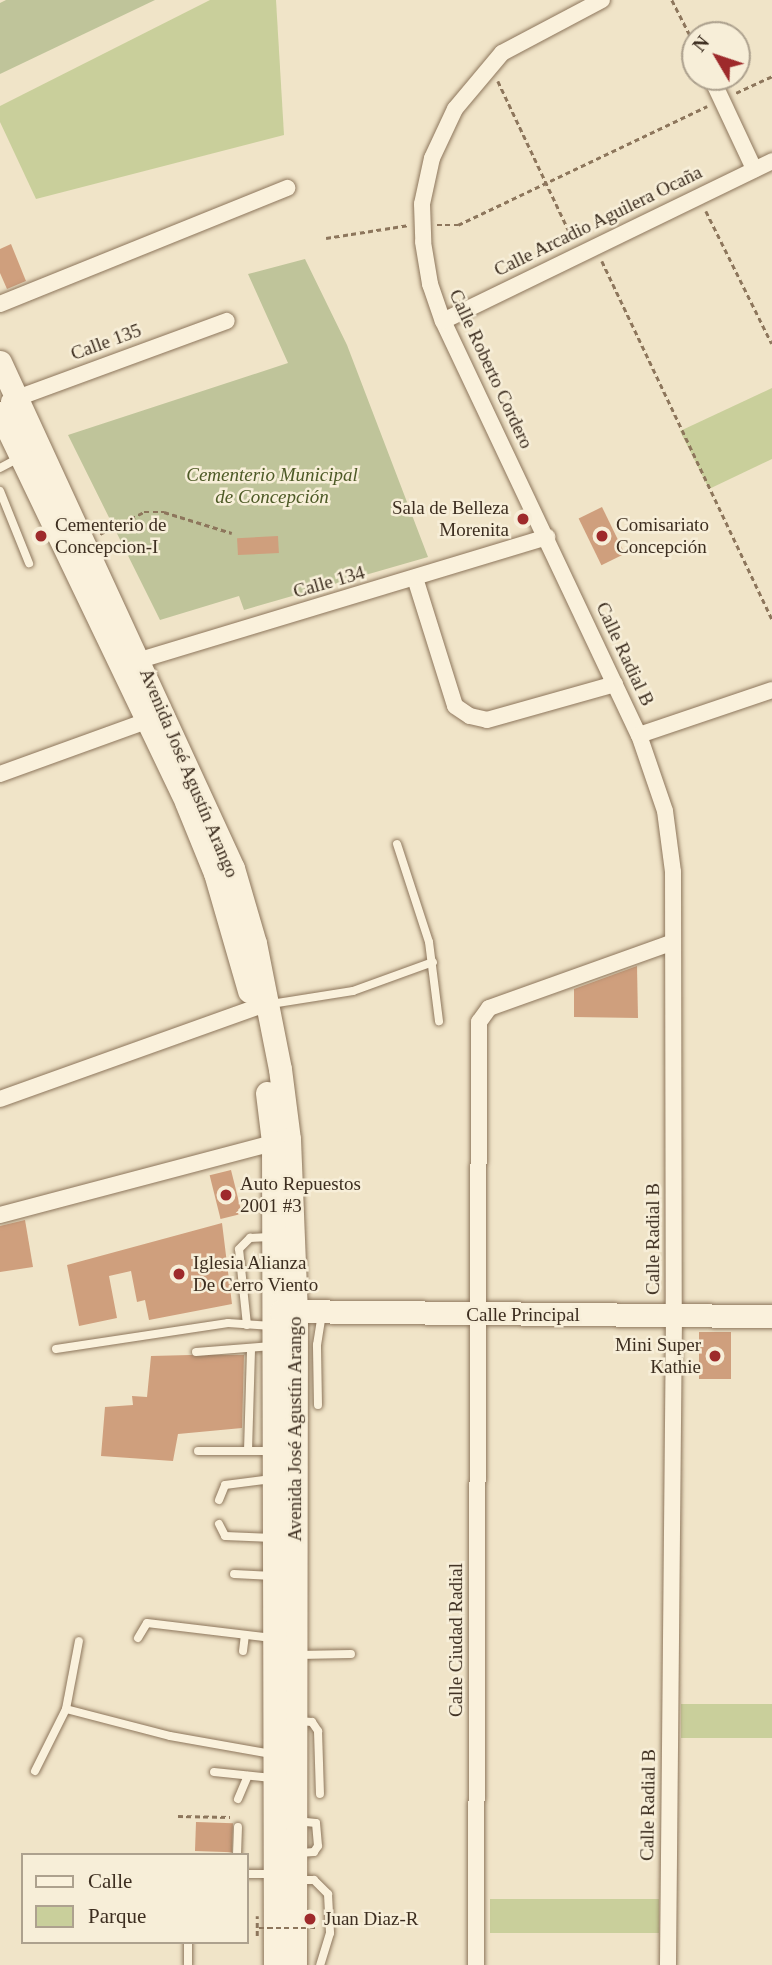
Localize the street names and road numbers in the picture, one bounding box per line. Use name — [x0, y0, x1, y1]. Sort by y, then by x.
street label: Calle Arcadio Aguilera Ocaña — [489, 160, 707, 282]
street label: Calle Roberto Cordero — [444, 286, 538, 452]
street label: Calle 135 — [68, 319, 144, 365]
street label: Calle 134 — [291, 561, 367, 603]
street label: Calle Radial B — [591, 598, 659, 710]
street label: Avenida José Agustín Arango — [134, 664, 244, 882]
street label: Calle Radial B — [642, 1183, 664, 1295]
street label: Calle Principal — [466, 1304, 580, 1326]
street label: Avenida José Agustín Arango — [284, 1315, 306, 1543]
street label: Calle Ciudad Radial — [445, 1563, 467, 1717]
street label: Calle Radial B — [636, 1749, 660, 1861]

